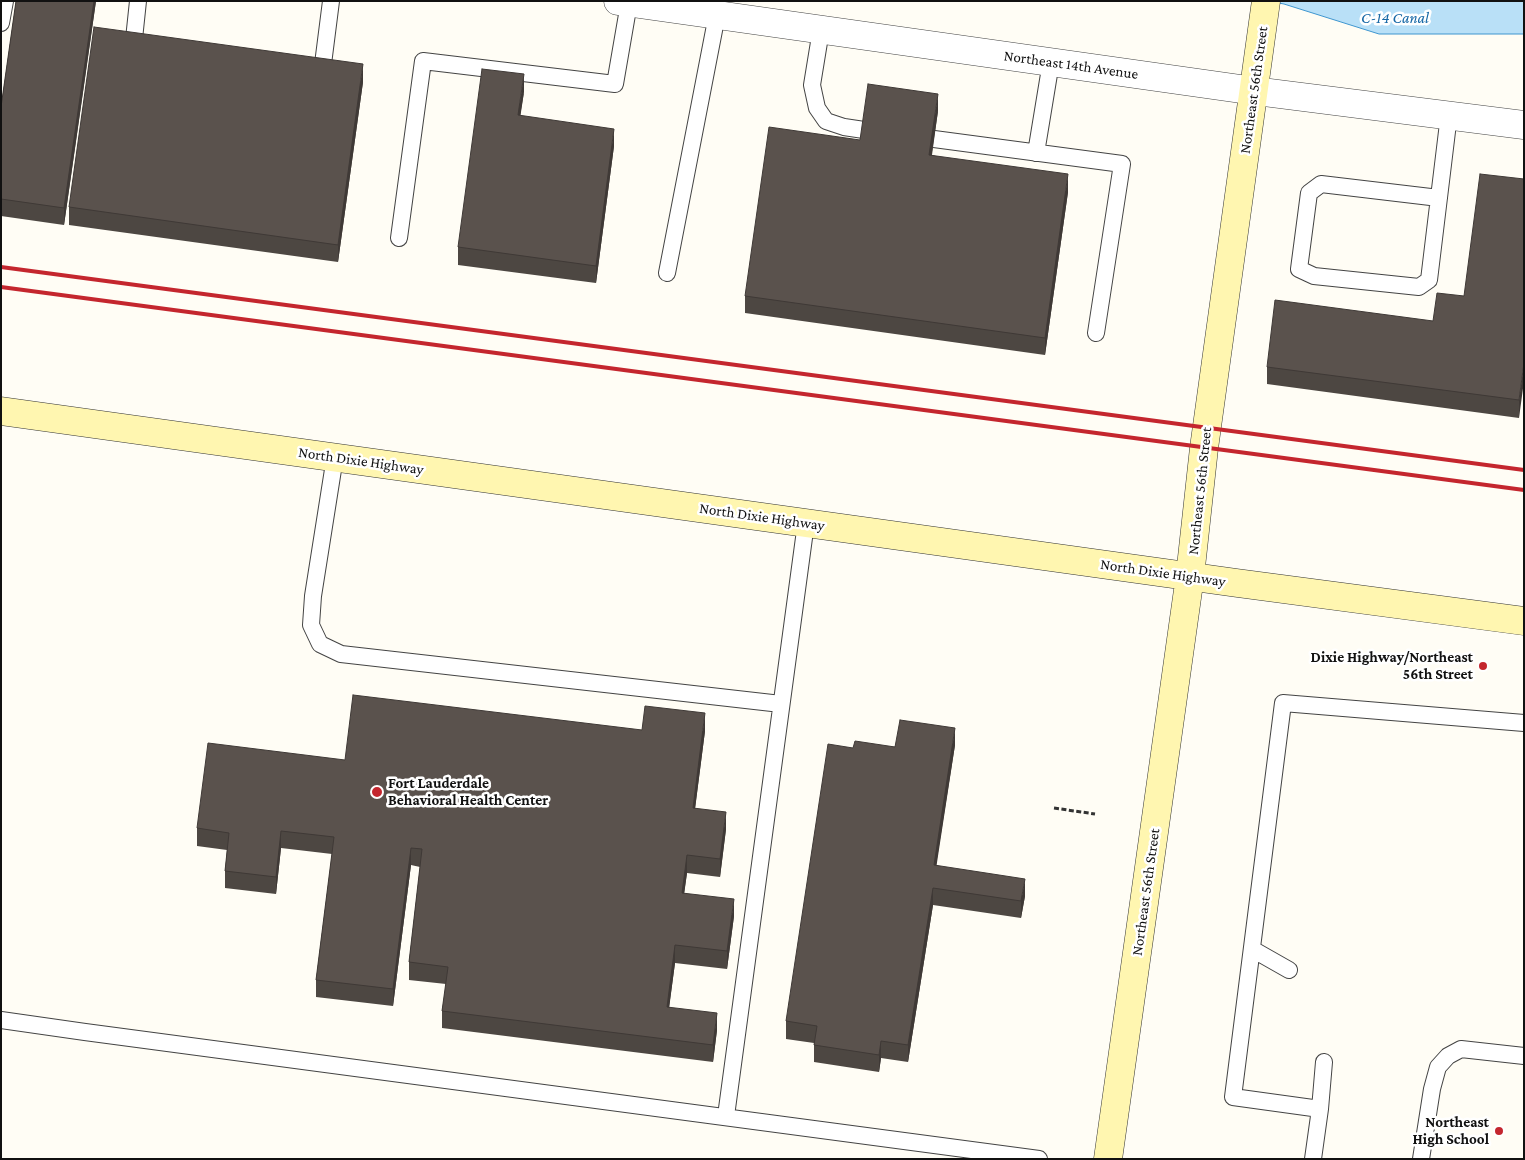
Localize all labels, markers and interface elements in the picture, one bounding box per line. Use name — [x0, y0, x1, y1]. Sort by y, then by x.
water label: C-14 Canal — [1361, 8, 1429, 28]
street label: Northeast 56th Street — [1236, 25, 1272, 155]
street label: Northeast 14th Avenue — [1003, 47, 1139, 83]
street label: Northeast 56th Street — [1184, 426, 1216, 556]
street label: North Dixie Highway — [297, 443, 425, 479]
street label: North Dixie Highway — [698, 499, 826, 535]
street label: North Dixie Highway — [1099, 555, 1227, 591]
place label: Dixie Highway/Northeast 56th Street — [1311, 648, 1473, 683]
marker: Dixie Highway/Northeast 56th Street — [1477, 660, 1489, 672]
place label: Fort Lauderdale Behavioral Health Center — [388, 774, 548, 809]
marker: Fort Lauderdale Behavioral Health Center — [370, 785, 384, 799]
street label: Northeast 56th Street — [1128, 827, 1164, 957]
place label: Northeast High School — [1413, 1113, 1489, 1148]
marker: Northeast High School — [1493, 1125, 1505, 1137]

